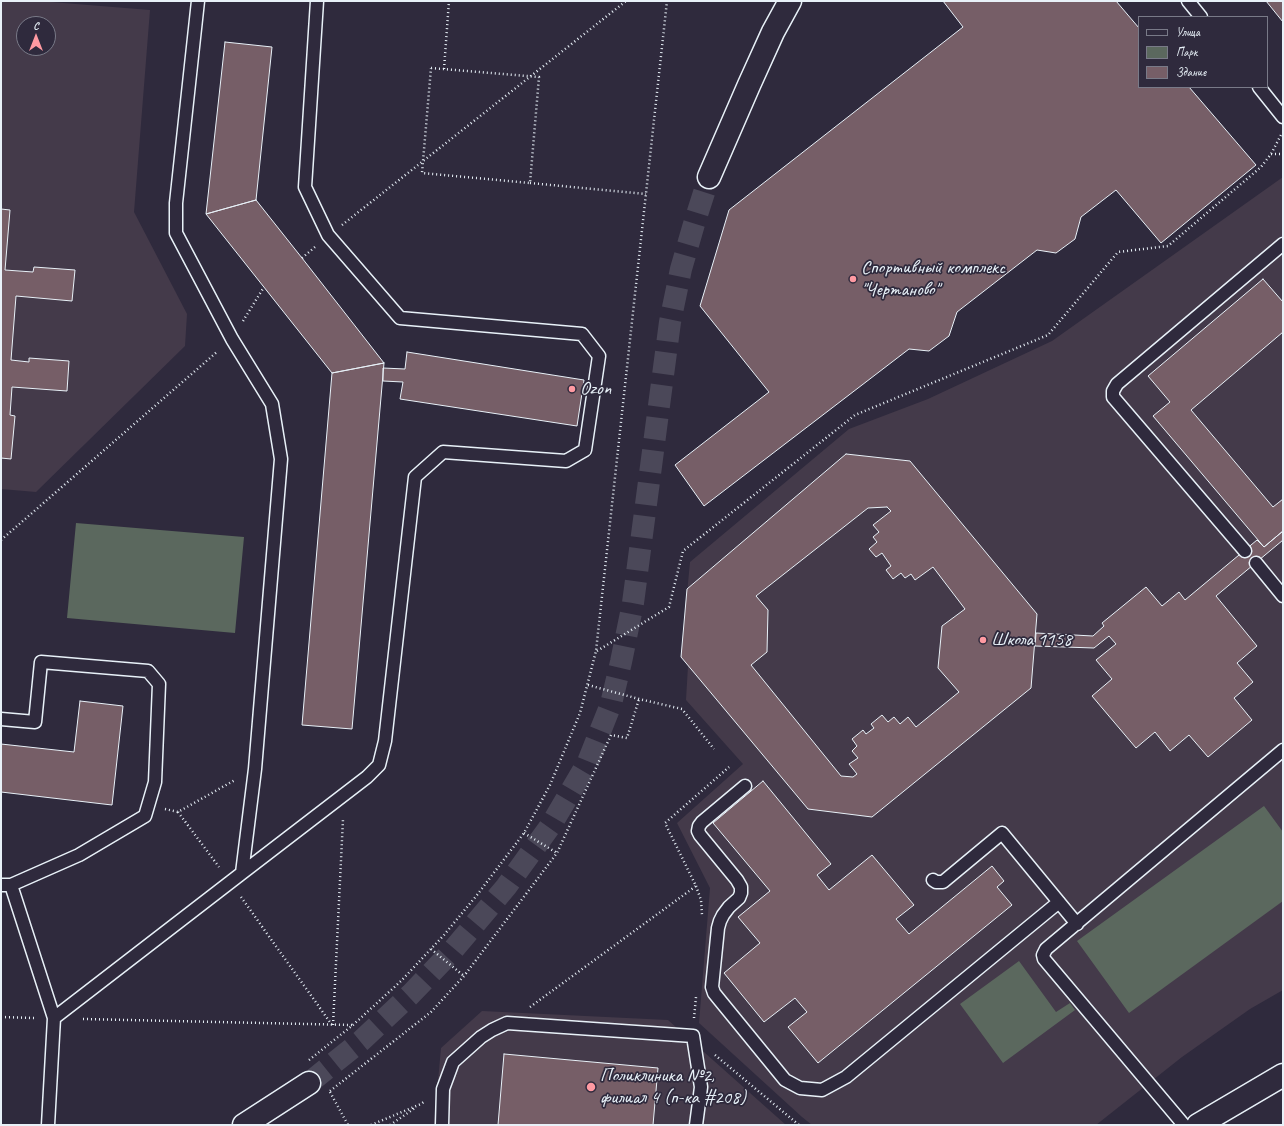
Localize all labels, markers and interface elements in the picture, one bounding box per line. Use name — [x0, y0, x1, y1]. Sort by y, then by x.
north arrow — [16, 16, 56, 56]
legend — [1138, 16, 1268, 88]
text: С — [33, 18, 39, 32]
text: Улица — [1176, 24, 1200, 40]
text: Парк — [1176, 44, 1197, 60]
text: Здание — [1176, 64, 1206, 80]
place label: Спортивный комплекс "Чертаново" — [861, 257, 1005, 301]
marker: Спортивный комплекс "Чертаново" — [848, 274, 858, 284]
place label: Ozon — [580, 378, 611, 400]
marker: Ozon — [567, 384, 577, 394]
place label: Школа 1158 — [991, 629, 1072, 651]
marker: Школа 1158 — [978, 635, 988, 645]
place label: Поликлиника №2, филиал 4 (п-ка #208) — [600, 1065, 746, 1109]
marker: Поликлиника №2, филиал 4 (п-ка #208) — [585, 1081, 597, 1093]

